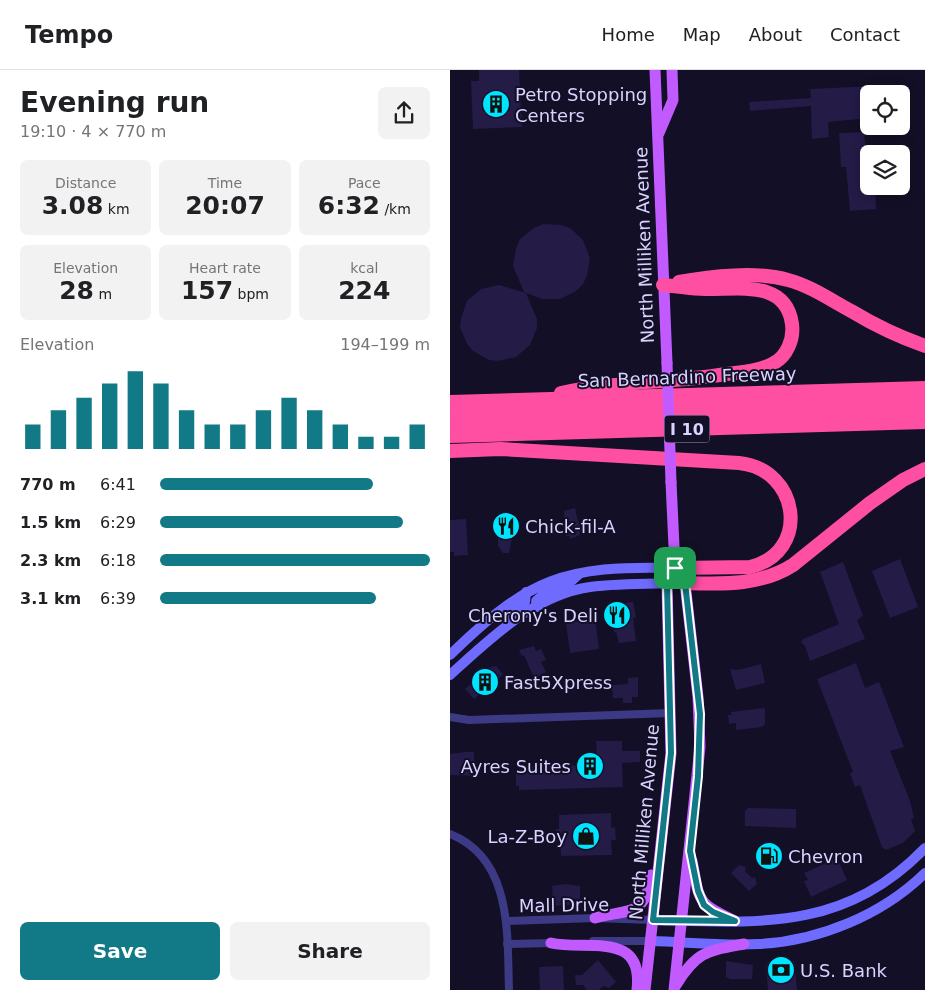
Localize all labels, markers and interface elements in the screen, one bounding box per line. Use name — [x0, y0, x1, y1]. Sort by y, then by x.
text: Tempo — [25, 21, 113, 49]
text: Home — [602, 24, 655, 45]
text: Map — [683, 24, 721, 45]
text: About — [749, 24, 802, 45]
text: Contact — [830, 24, 900, 45]
place label: Petro Stopping Centers — [515, 84, 647, 126]
map controls — [860, 85, 910, 195]
button: locate — [860, 85, 910, 135]
text: Evening run — [20, 86, 209, 119]
button: share — [378, 87, 430, 139]
building icon: Petro Stopping Centers — [481, 89, 511, 119]
text: 19:10 · 4 × 770 m — [20, 122, 166, 141]
button: layers — [860, 145, 910, 195]
street label: North Milliken Avenue — [630, 146, 658, 344]
text: Distance — [55, 175, 116, 191]
text: Time — [208, 175, 242, 191]
text: Pace — [348, 175, 381, 191]
text: 3.08 — [42, 191, 103, 220]
text: 20:07 — [185, 191, 265, 220]
text: 6:32 — [318, 191, 380, 220]
text: km — [103, 201, 130, 217]
text: /km — [380, 201, 411, 217]
text: Elevation — [53, 260, 118, 276]
text: Heart rate — [189, 260, 261, 276]
text: kcal — [350, 260, 378, 276]
text: 28 — [59, 276, 94, 305]
text: 157 — [181, 276, 233, 305]
text: 224 — [338, 276, 390, 305]
text: m — [94, 286, 112, 302]
text: bpm — [233, 286, 269, 302]
text: Elevation — [20, 335, 94, 354]
text: 194–199 m — [340, 335, 430, 354]
street label: San Bernardino Freeway — [577, 363, 797, 391]
road number: I 10 — [664, 416, 710, 442]
text: 770 m — [20, 475, 76, 494]
text: 6:41 — [100, 475, 136, 494]
restaurant icon: Chick-fil-A — [491, 511, 521, 541]
text: 1.5 km — [20, 513, 81, 532]
text: 6:29 — [100, 513, 136, 532]
place label: Chick-fil-A — [525, 516, 616, 537]
pin — [654, 547, 696, 589]
text: 2.3 km — [20, 551, 81, 570]
text: 6:18 — [100, 551, 136, 570]
icon: arrive — [661, 554, 689, 582]
text: 3.1 km — [20, 589, 81, 608]
text: 6:39 — [100, 589, 136, 608]
restaurant icon: Cherony's Deli — [602, 600, 632, 630]
place label: Cherony's Deli — [468, 605, 598, 626]
building icon: Fast5Xpress — [470, 667, 500, 697]
place label: Fast5Xpress — [504, 672, 612, 693]
street label: North Milliken Avenue — [625, 723, 663, 921]
building icon: Ayres Suites — [575, 751, 605, 781]
place label: Ayres Suites — [461, 756, 571, 777]
shop icon: La-Z-Boy — [571, 821, 601, 851]
place label: La-Z-Boy — [488, 826, 567, 847]
fuel station icon: Chevron — [754, 841, 784, 871]
place label: Chevron — [788, 846, 863, 867]
street label: Mall Drive — [519, 894, 609, 916]
button: Save — [20, 922, 220, 980]
button: Share — [230, 922, 430, 980]
bank icon: U.S. Bank — [766, 955, 796, 985]
place label: U.S. Bank — [800, 960, 888, 981]

